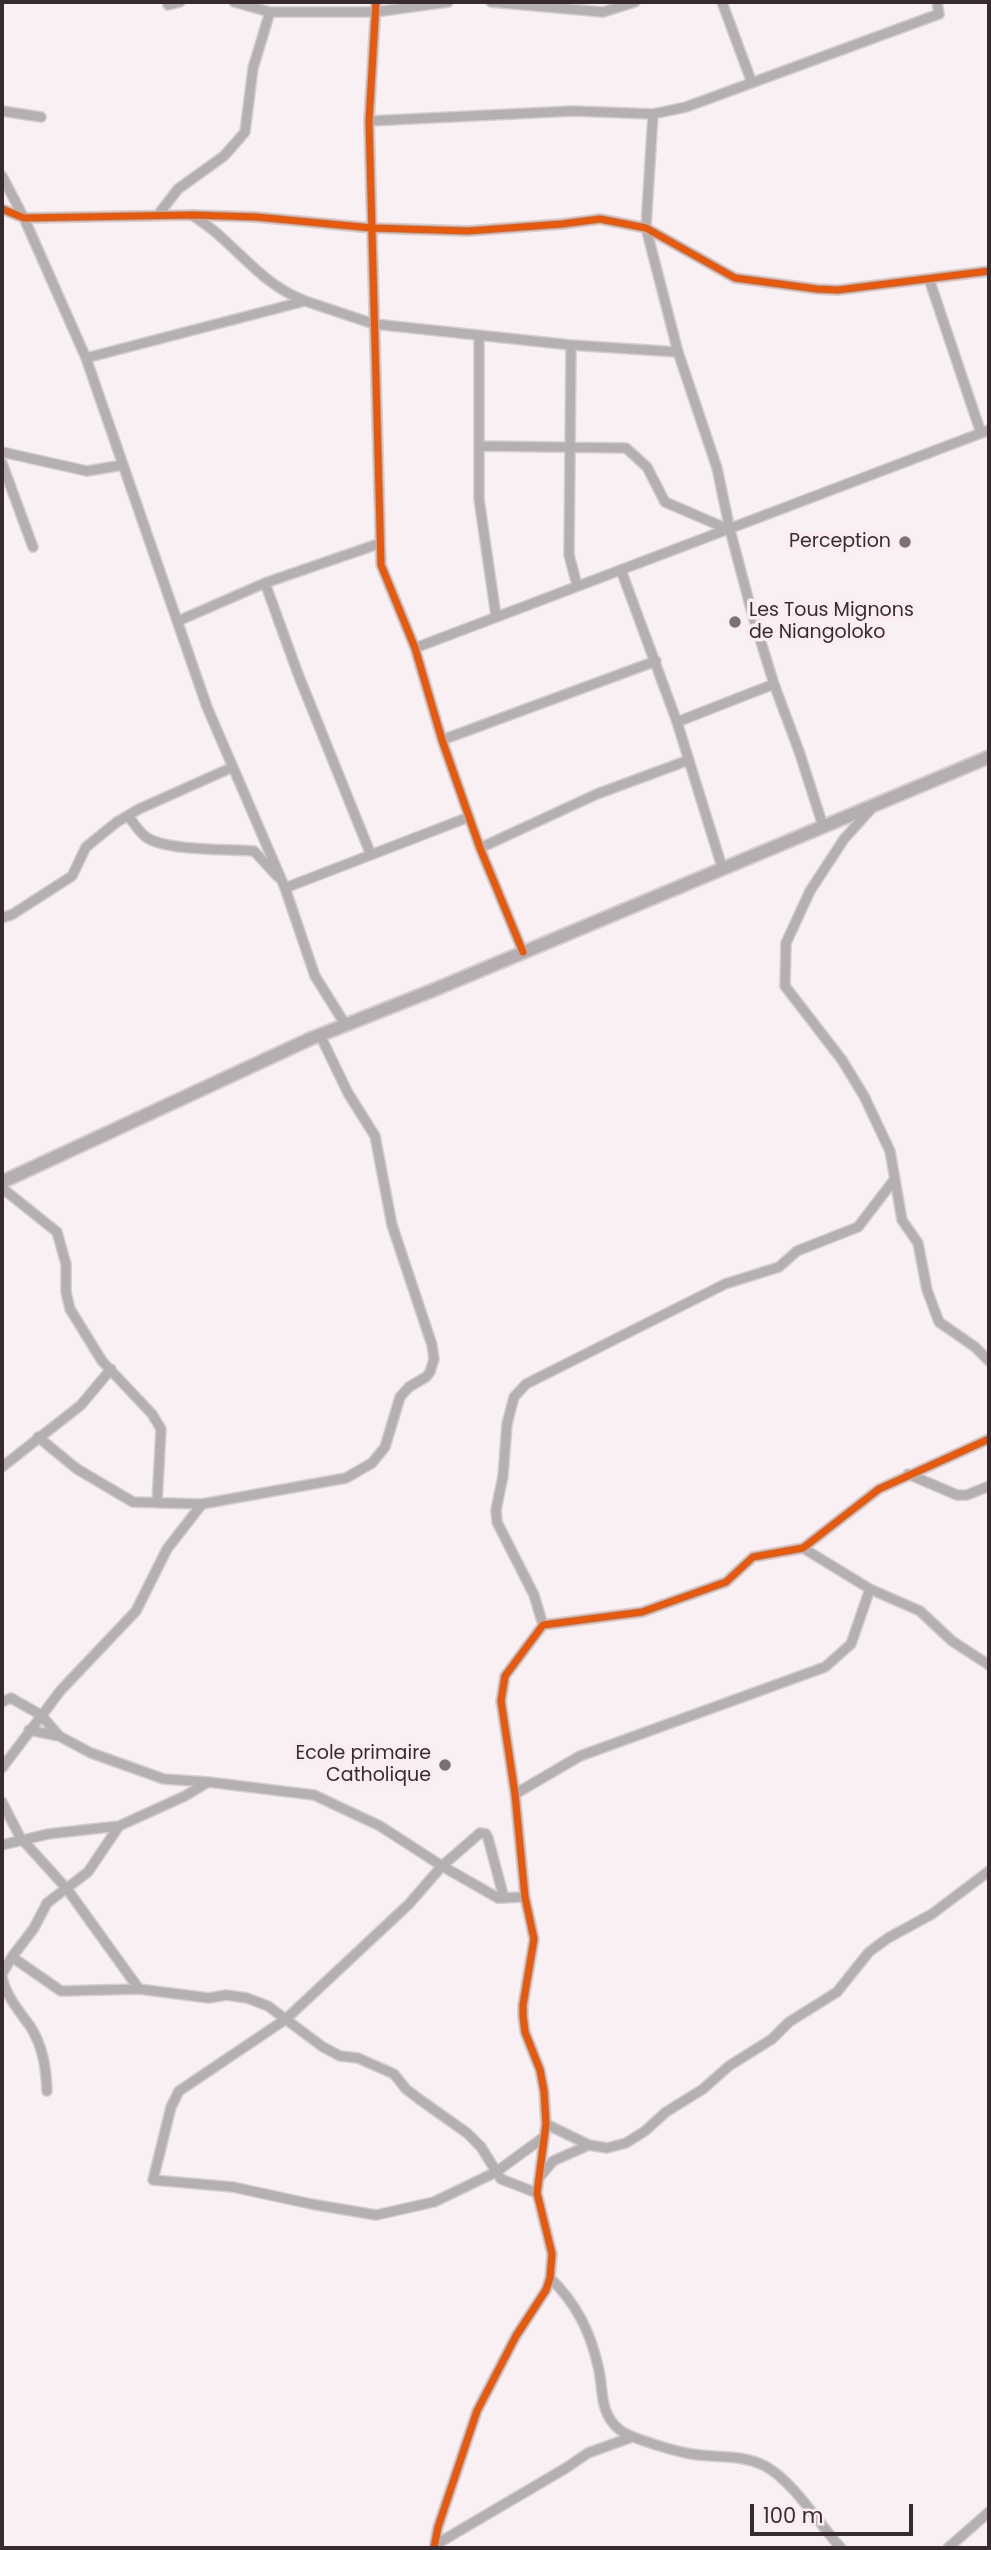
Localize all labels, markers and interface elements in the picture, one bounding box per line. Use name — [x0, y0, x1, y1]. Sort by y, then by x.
place label: Perception — [789, 531, 891, 553]
marker: Perception — [897, 534, 913, 550]
place label: Les Tous Mignons de Niangoloko — [749, 600, 914, 644]
marker: Les Tous Mignons de Niangoloko — [727, 614, 743, 630]
place label: Ecole primaire Catholique — [295, 1743, 431, 1787]
marker: Ecole primaire Catholique — [437, 1757, 453, 1773]
scale bar — [753, 2490, 916, 2534]
text: 100 m — [763, 2501, 823, 2530]

